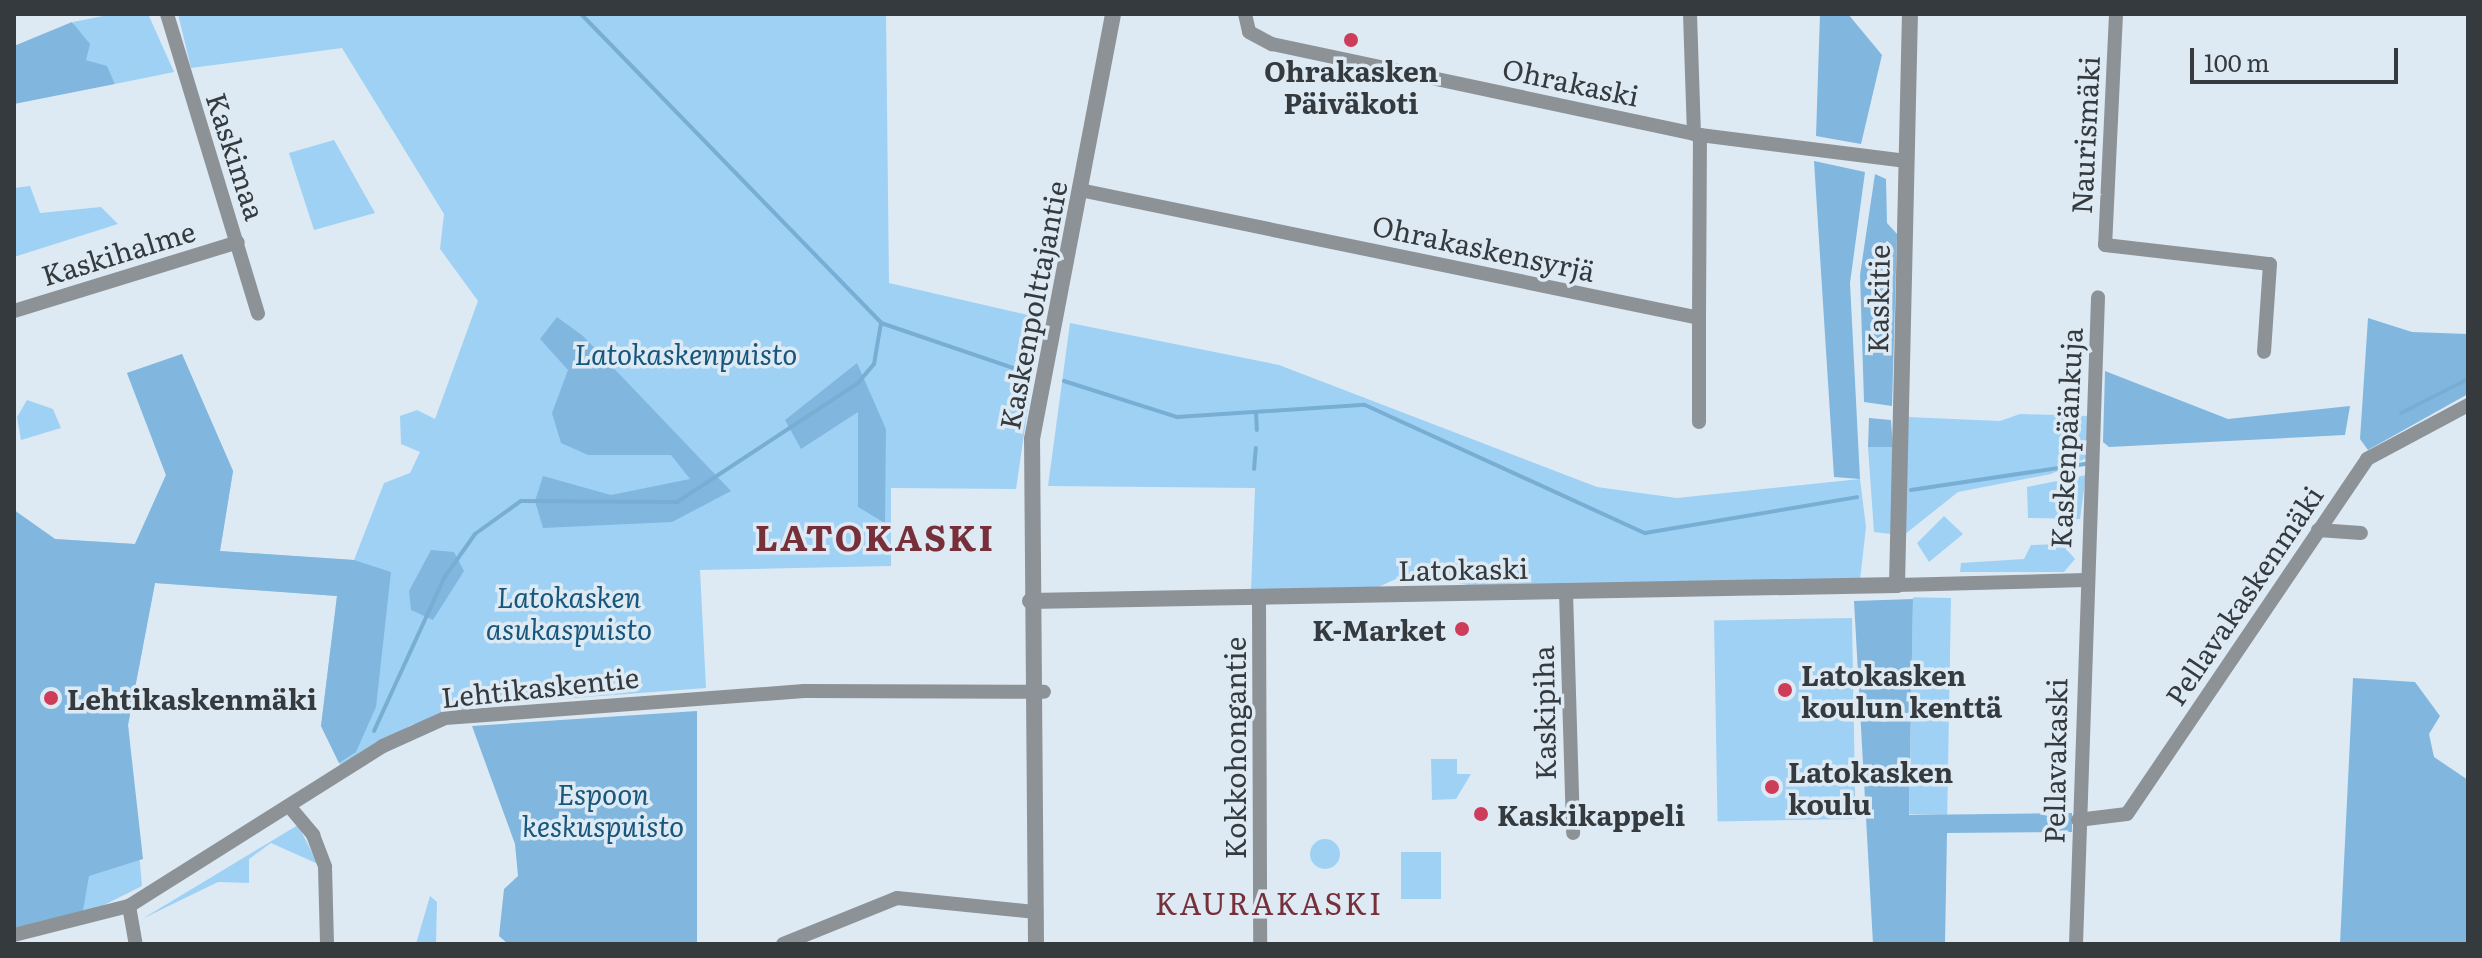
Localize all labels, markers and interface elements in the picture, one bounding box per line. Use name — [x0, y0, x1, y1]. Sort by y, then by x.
marker: Ohrakasken Päiväkoti — [1342, 31, 1360, 49]
scale bar — [2194, 32, 2402, 82]
text: 100 m — [2204, 44, 2270, 79]
street label: Ohrakaski — [1500, 50, 1642, 112]
place label: Ohrakasken Päiväkoti — [1264, 53, 1438, 119]
street label: Naurismäki — [2063, 55, 2105, 215]
street label: Kaskimaa — [201, 88, 273, 224]
street label: Kaskenpolttajantie — [991, 178, 1073, 432]
street label: Ohrakaskensyrjä — [1370, 207, 1598, 287]
street label: Kaskihalme — [37, 213, 199, 291]
street label: Kaskitie — [1859, 244, 1895, 354]
street label: Kaskenpäänkuja — [2042, 327, 2088, 549]
park label: Latokaskenpuisto — [575, 336, 797, 370]
street label: Pellavakaskenmäki — [2157, 479, 2329, 711]
district label: LATOKASKI — [755, 514, 995, 558]
street label: Latokaski — [1398, 550, 1528, 586]
park label: Latokasken asukaspuisto — [486, 579, 652, 645]
place label: K-Market — [1312, 612, 1446, 646]
marker: K-Market — [1453, 620, 1471, 638]
street label: Kokkohongantie — [1217, 637, 1251, 859]
street label: Kaskipiha — [1525, 645, 1561, 781]
place label: Latokasken koulun kenttä — [1801, 657, 2002, 723]
street label: Lehtikaskentie — [439, 659, 641, 713]
street label: Pellavakaski — [2036, 678, 2072, 844]
place label: Lehtikaskenmäki — [67, 681, 317, 715]
marker: Latokasken koulun kenttä — [1776, 681, 1794, 699]
marker: Lehtikaskenmäki — [42, 689, 60, 707]
place label: Latokasken koulu — [1788, 754, 1953, 820]
park label: Espoon keskuspuisto — [522, 776, 684, 842]
marker: Latokasken koulu — [1763, 778, 1781, 796]
place label: Kaskikappeli — [1497, 797, 1685, 831]
marker: Kaskikappeli — [1472, 805, 1490, 823]
district label: KAURAKASKI — [1155, 884, 1383, 920]

